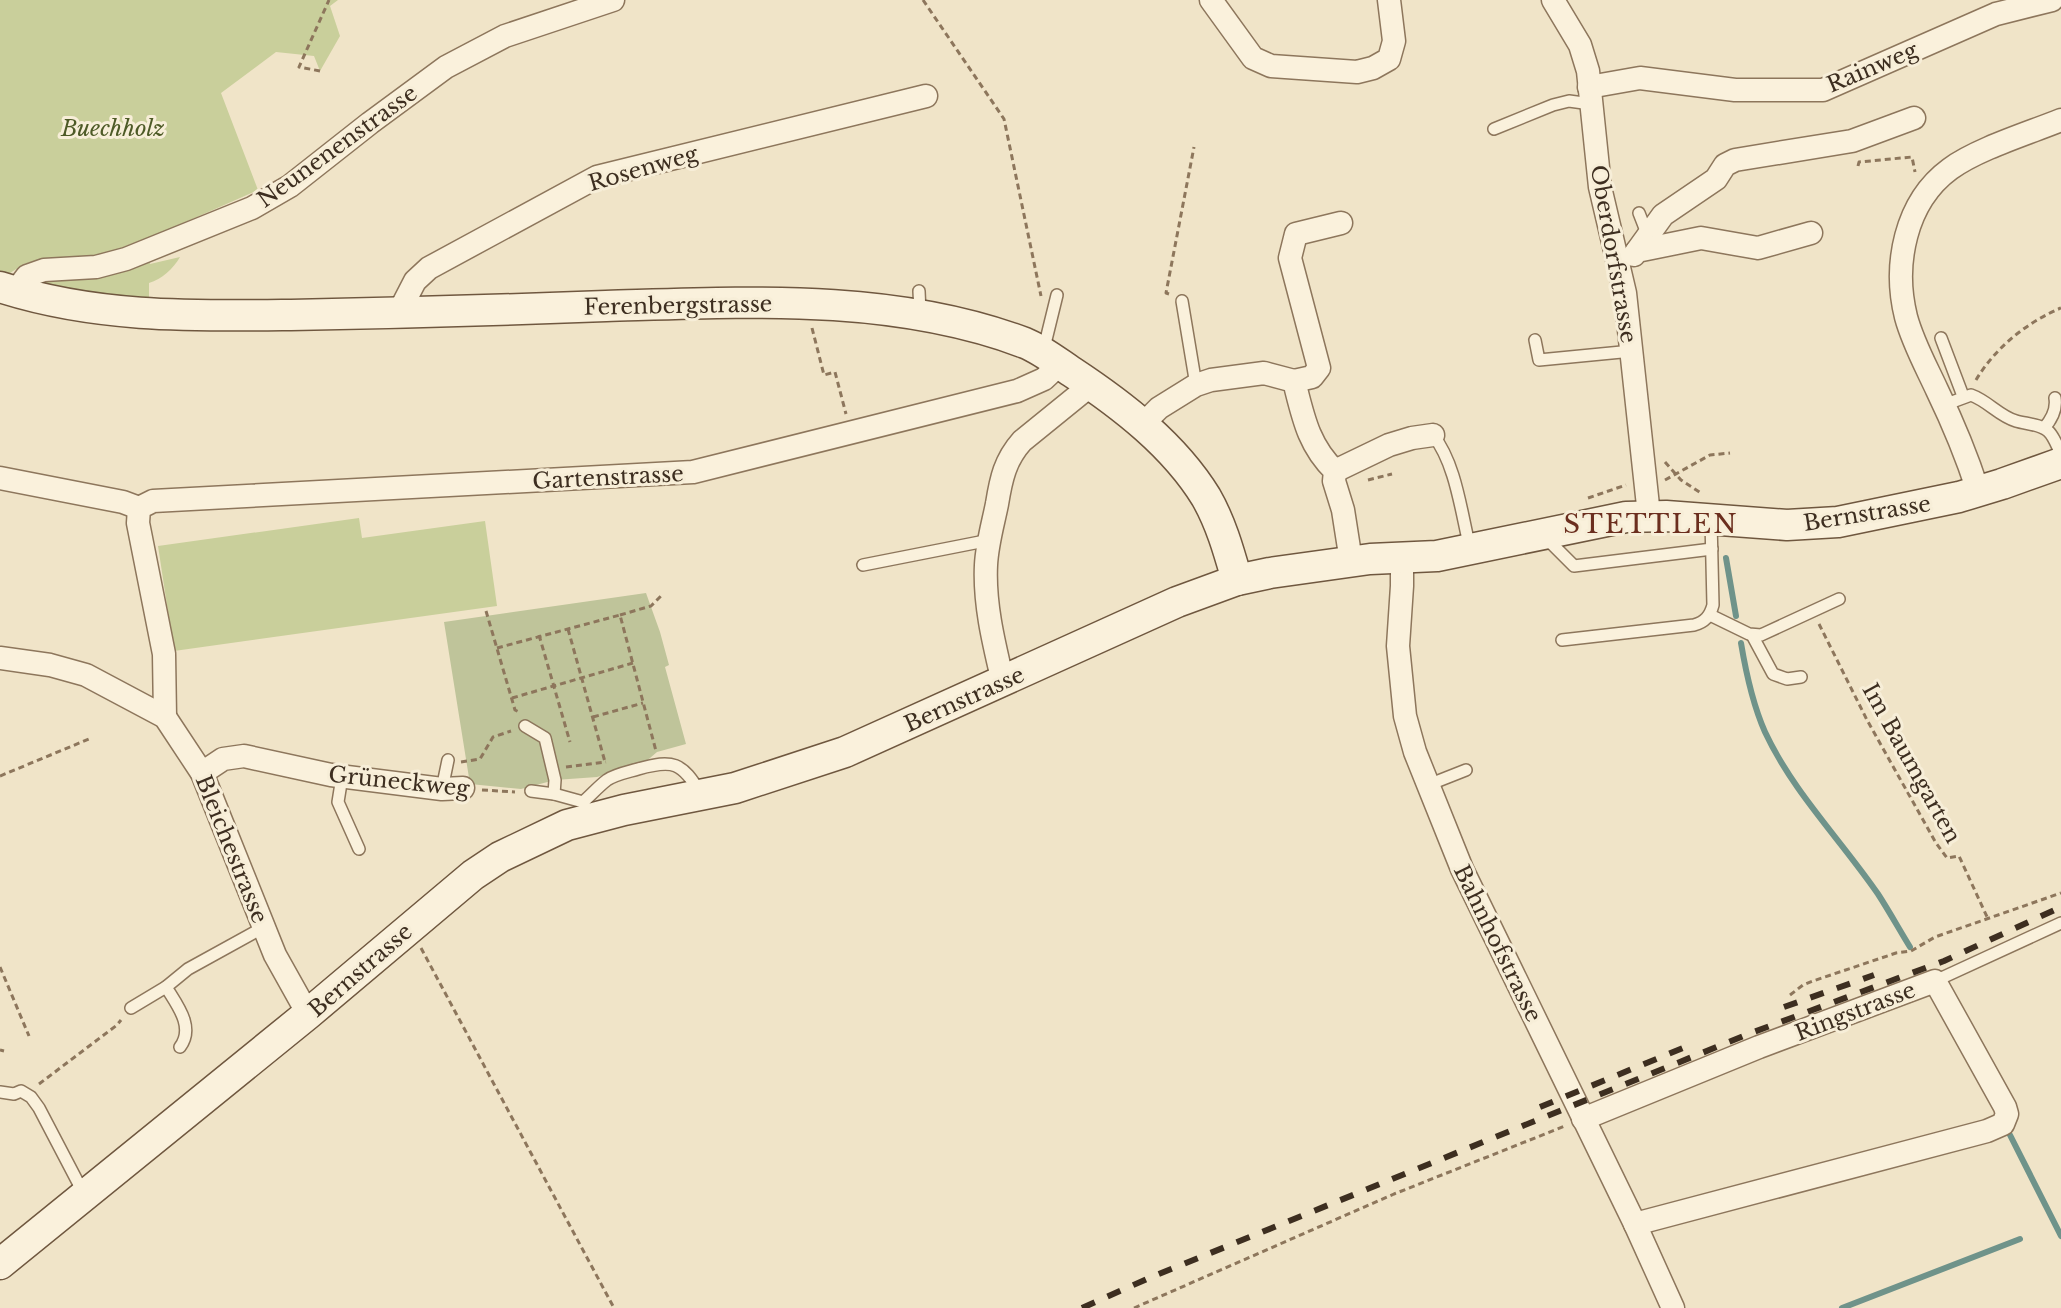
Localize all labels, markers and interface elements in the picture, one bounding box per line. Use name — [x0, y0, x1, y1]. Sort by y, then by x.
street label: Rainweg — [1823, 36, 1922, 99]
street label: Neunenenstrasse — [252, 79, 422, 213]
park label: Buechholz — [60, 115, 165, 142]
street label: Rosenweg — [585, 140, 702, 197]
street label: Oberdorfstrasse — [1585, 163, 1642, 345]
street label: Ferenbergstrasse — [583, 290, 773, 321]
street label: Gartenstrasse — [532, 460, 684, 495]
street label: Bernstrasse — [1801, 490, 1933, 537]
district label: STETTLEN — [1563, 508, 1739, 540]
street label: Bernstrasse — [900, 661, 1028, 738]
street label: Im Baumgarten — [1857, 679, 1967, 848]
street label: Grüneckweg — [327, 761, 472, 802]
street label: Bleichestrasse — [190, 771, 274, 927]
street label: Bahnhofstrasse — [1448, 860, 1547, 1026]
street label: Bernstrasse — [303, 918, 418, 1023]
street label: Ringstrasse — [1791, 976, 1919, 1047]

